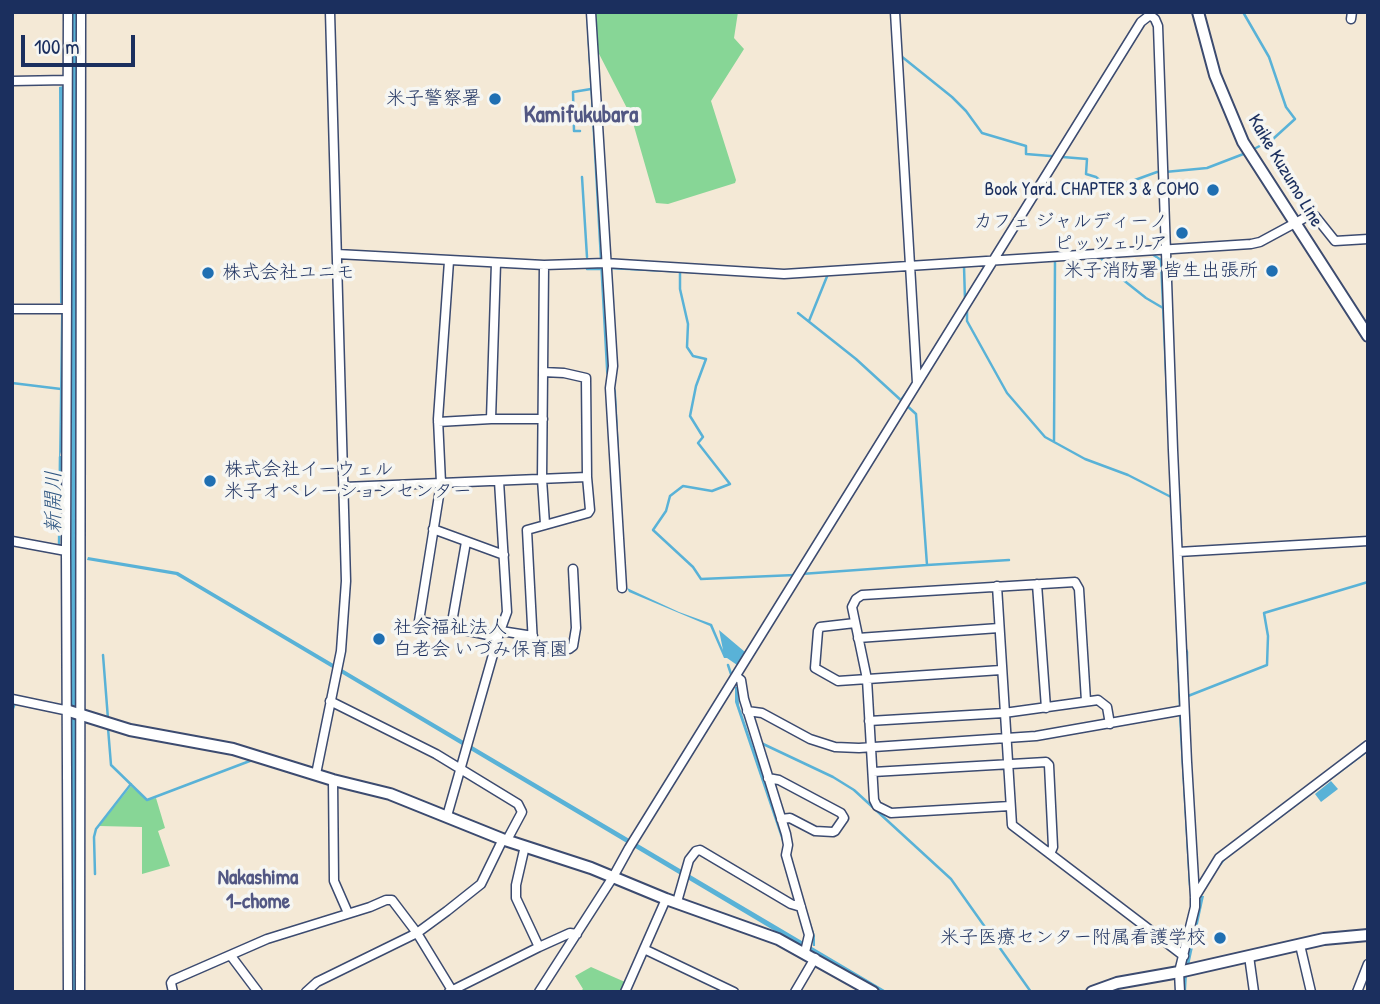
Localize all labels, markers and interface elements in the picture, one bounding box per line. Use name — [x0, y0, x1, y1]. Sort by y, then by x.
scale bar — [24, 21, 138, 65]
text: 100 m — [34, 32, 80, 61]
place label: 米子警察署 — [386, 88, 481, 110]
marker: 米子警察署 — [487, 91, 503, 107]
district label: Kamifukubara — [524, 102, 638, 130]
street label: Kaike Kuzumo Line — [1242, 111, 1328, 231]
place label: Book Yard. CHAPTER 3 & COMO — [985, 179, 1199, 201]
marker: Book Yard. CHAPTER 3 & COMO — [1205, 182, 1221, 198]
place label: カフェ ジャルディーノ ピッツェリア — [974, 211, 1168, 255]
marker: カフェ ジャルディーノ ピッツェリア — [1174, 225, 1190, 241]
place label: 米子消防署 皆生出張所 — [1064, 260, 1258, 282]
place label: 株式会社ユニモ — [222, 262, 355, 284]
marker: 米子消防署 皆生出張所 — [1264, 263, 1280, 279]
marker: 株式会社ユニモ — [200, 265, 216, 281]
place label: 株式会社イーウェル 米子オペレーションセンター — [224, 459, 472, 503]
water label: 新開川 — [41, 471, 67, 533]
marker: 株式会社イーウェル 米子オペレーションセンター — [202, 473, 218, 489]
place label: 社会福祉法人 白老会 いづみ保育園 — [393, 617, 568, 661]
marker: 社会福祉法人 白老会 いづみ保育園 — [371, 631, 387, 647]
district label: Nakashima 1-chome — [218, 865, 298, 915]
place label: 米子医療センター附属看護学校 — [940, 927, 1206, 949]
marker: 米子医療センター附属看護学校 — [1212, 930, 1228, 946]

